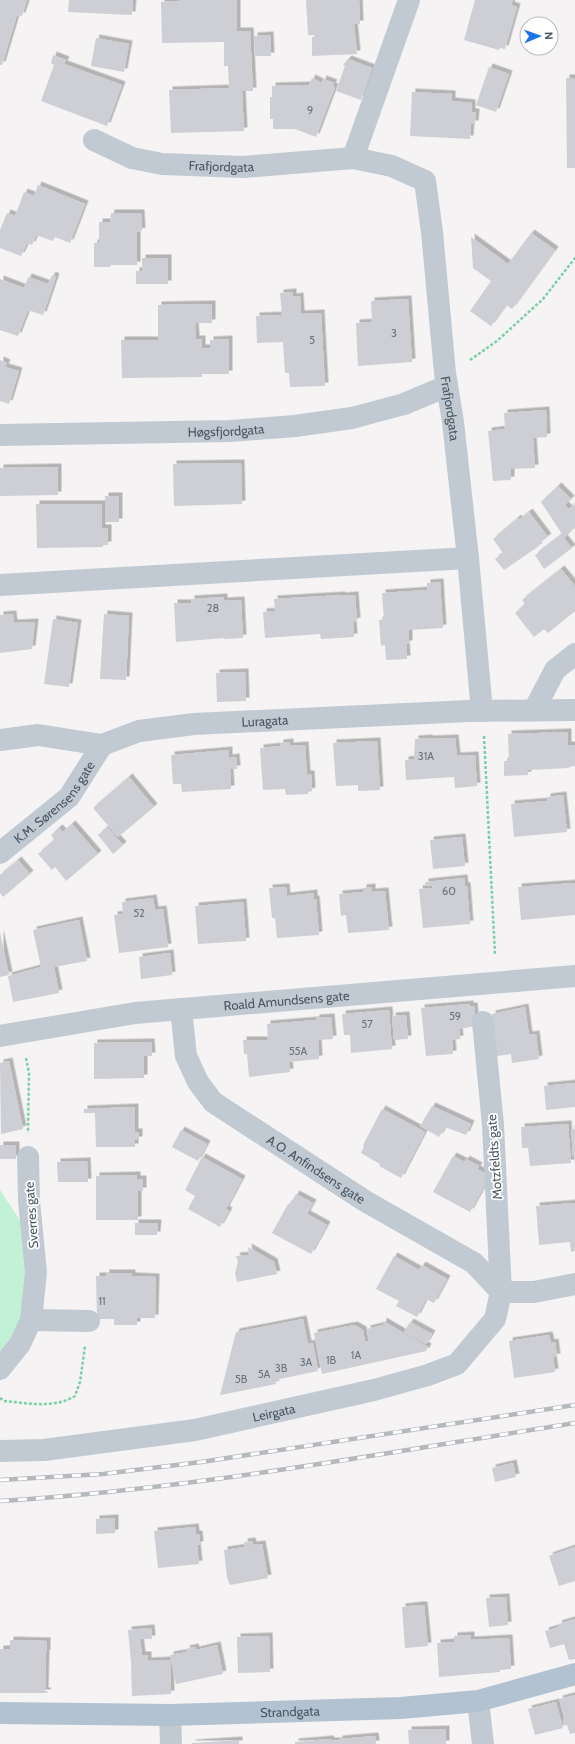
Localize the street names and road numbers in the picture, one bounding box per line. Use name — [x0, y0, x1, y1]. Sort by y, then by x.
street label: Frafjordgata — [188, 157, 255, 175]
street label: Frafjordgata — [438, 375, 463, 442]
street label: Høgsfjordgata — [187, 420, 266, 440]
street label: Luragata — [241, 712, 289, 730]
street label: K.M. Sørensens gate — [10, 758, 98, 847]
street label: Roald Amundsens gate — [223, 987, 350, 1014]
street label: Motzfeldts gate — [483, 1114, 505, 1200]
street label: A.O. Anfindsens gate — [264, 1131, 369, 1207]
street label: Sverres gate — [21, 1181, 41, 1249]
street label: Leirgata — [251, 1400, 297, 1425]
street label: Strandgata — [260, 1702, 321, 1720]

